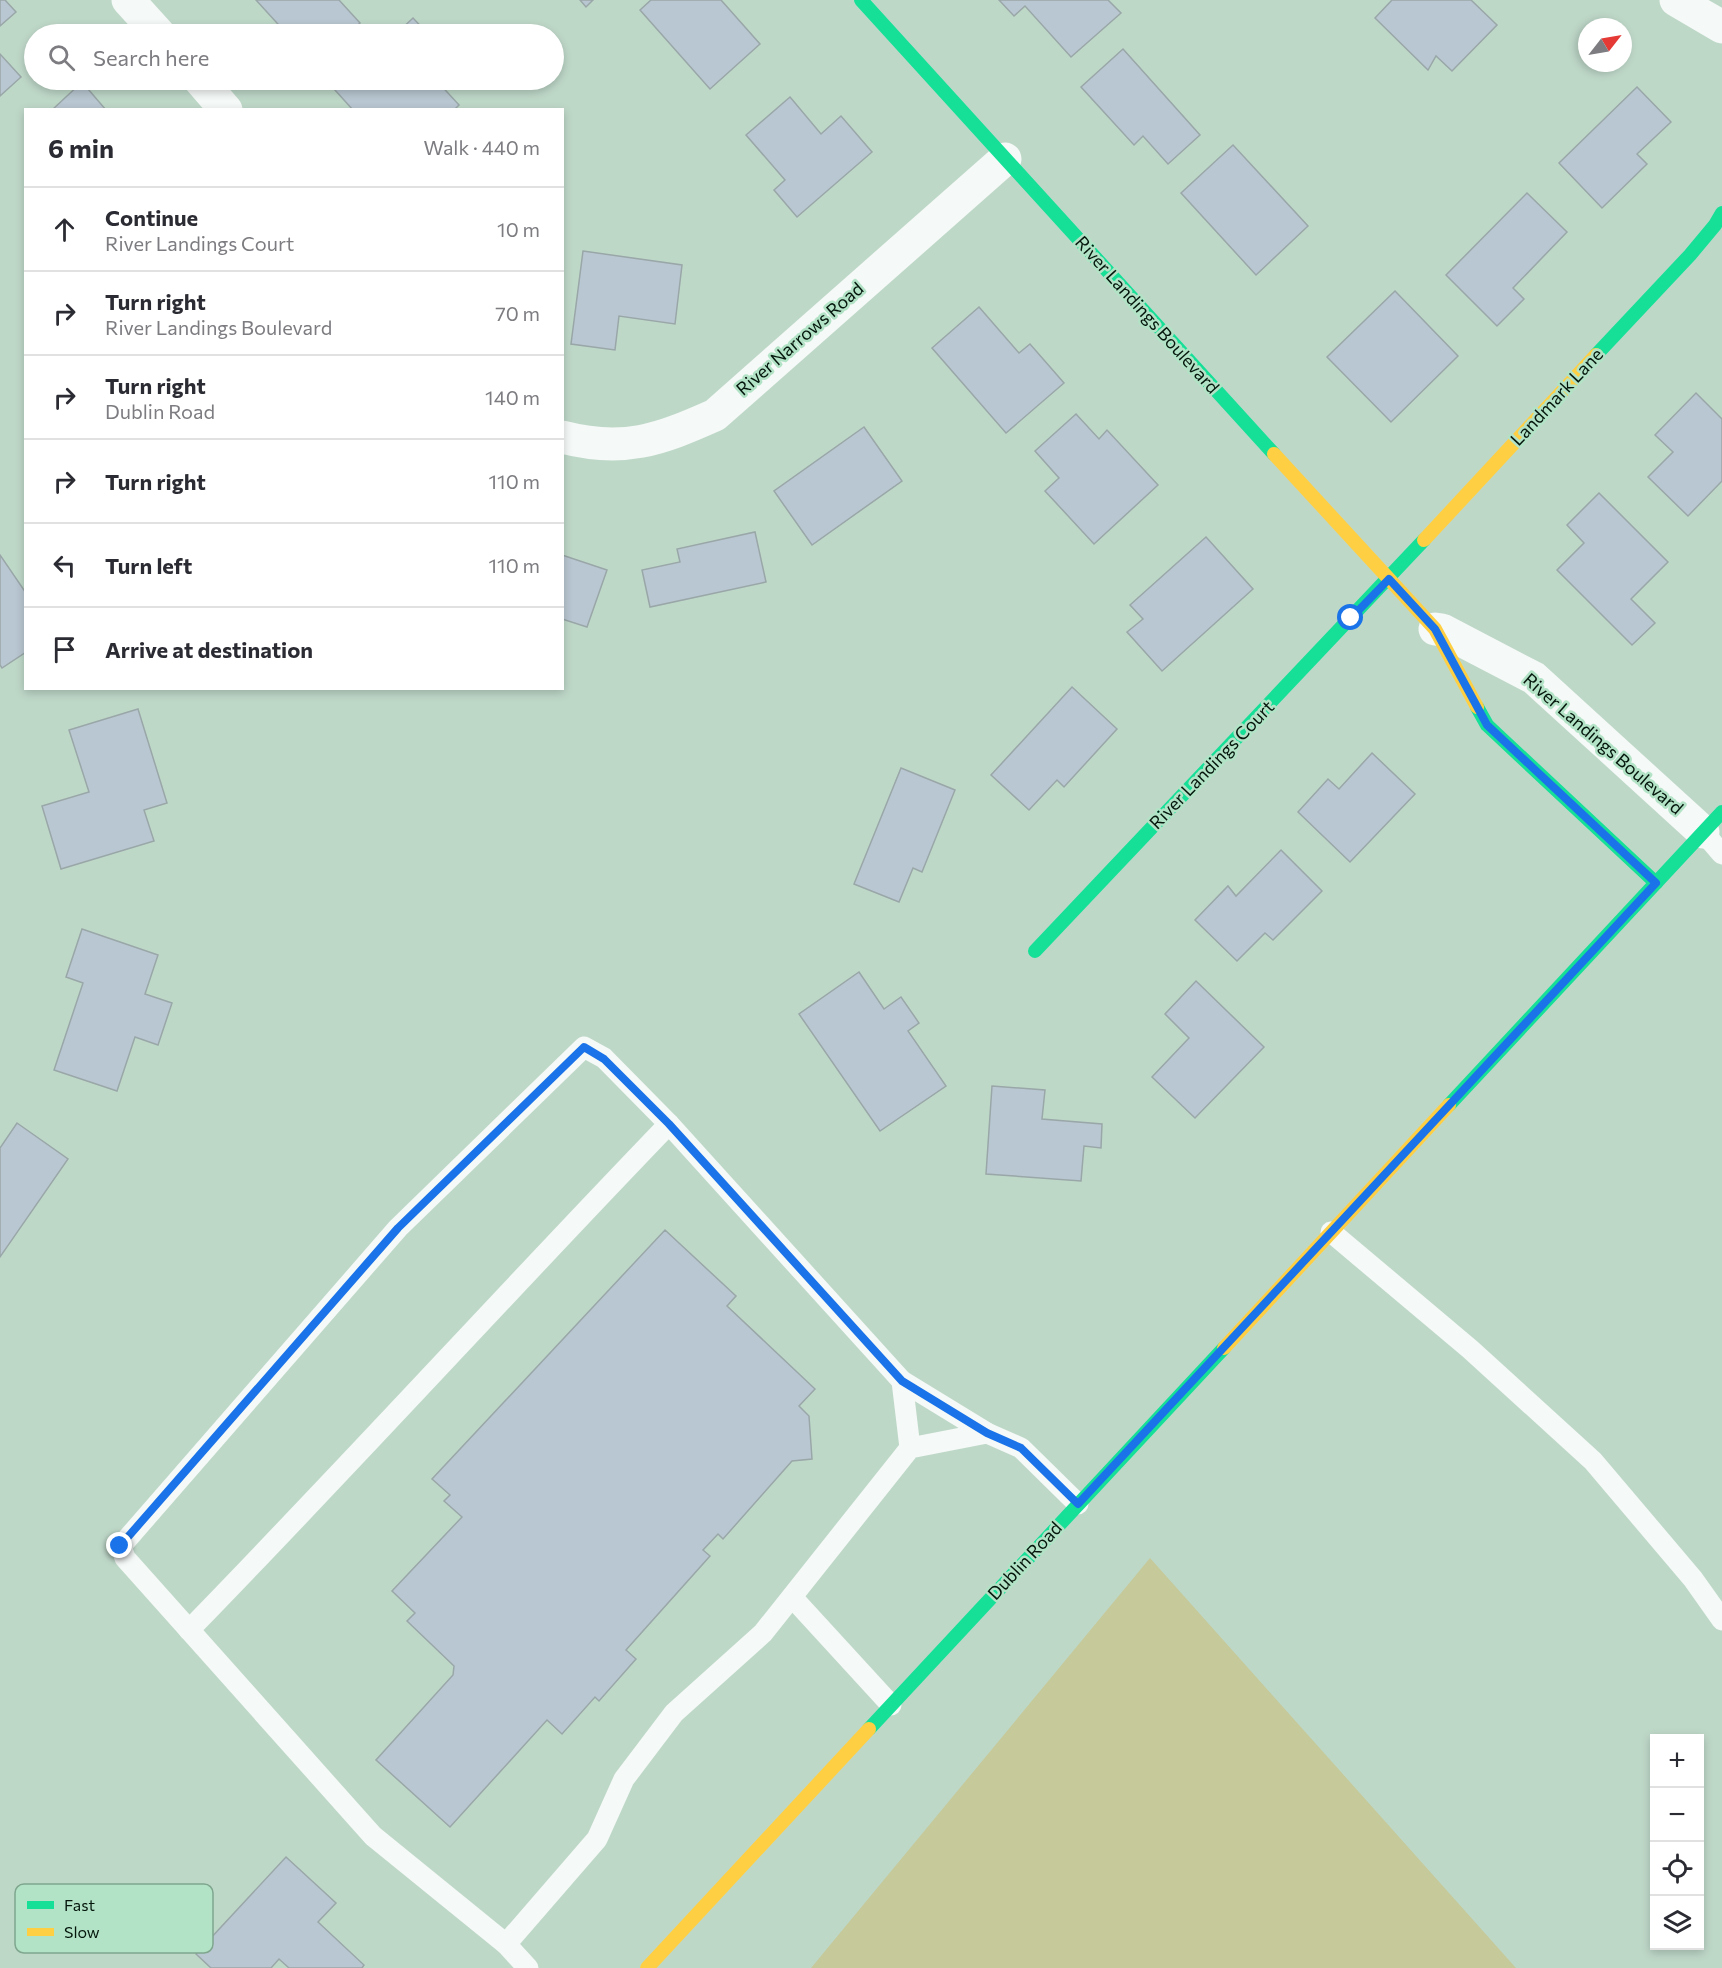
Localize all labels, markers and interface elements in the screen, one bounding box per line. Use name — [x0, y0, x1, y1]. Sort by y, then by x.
north arrow — [1578, 18, 1632, 72]
search box — [24, 24, 564, 90]
icon: search — [45, 41, 78, 74]
text: Search here — [93, 44, 209, 71]
text: 6 min — [48, 132, 114, 163]
text: Walk · 440 m — [424, 135, 540, 159]
text: Continue — [105, 204, 198, 231]
icon: ahead — [48, 213, 81, 246]
text: 10 m — [497, 217, 540, 241]
text: River Landings Court — [105, 231, 294, 255]
street label: River Landings Boulevard — [1071, 231, 1224, 398]
street label: River Narrows Road — [731, 277, 867, 399]
text: Turn right — [105, 288, 206, 315]
icon: right — [48, 297, 81, 330]
text: 70 m — [495, 301, 540, 325]
text: River Landings Boulevard — [105, 315, 332, 339]
street label: Landmark Lane — [1505, 343, 1607, 450]
text: Turn right — [105, 372, 206, 399]
icon: right — [48, 381, 81, 414]
text: 140 m — [485, 385, 540, 409]
text: Dublin Road — [105, 399, 215, 423]
icon: right — [48, 465, 81, 498]
text: Turn right — [105, 468, 206, 495]
text: 110 m — [489, 469, 540, 493]
icon: left — [48, 549, 81, 582]
text: Turn left — [105, 552, 192, 579]
text: 110 m — [489, 553, 540, 577]
route start — [1337, 604, 1363, 630]
icon: arrive — [48, 633, 81, 666]
text: Arrive at destination — [105, 636, 313, 663]
street label: River Landings Boulevard — [1519, 668, 1688, 819]
street label: River Landings Court — [1144, 695, 1278, 833]
street label: Dublin Road — [982, 1517, 1066, 1604]
route end — [106, 1532, 132, 1558]
map controls — [1650, 1734, 1704, 1950]
button: + — [1650, 1734, 1704, 1788]
button: − — [1650, 1788, 1704, 1842]
button: locate — [1650, 1842, 1704, 1896]
legend — [15, 1884, 213, 1953]
text: Fast — [64, 1895, 95, 1914]
button: layers — [1650, 1896, 1704, 1950]
text: Slow — [64, 1922, 100, 1941]

